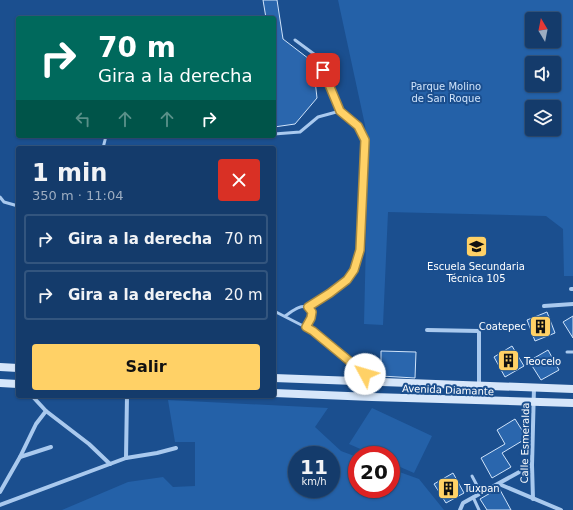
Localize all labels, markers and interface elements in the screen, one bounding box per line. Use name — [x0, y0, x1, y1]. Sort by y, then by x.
north arrow — [525, 12, 561, 48]
map controls — [525, 12, 561, 136]
text: 70 m — [98, 31, 176, 64]
icon: right — [32, 32, 84, 84]
pin — [306, 53, 340, 87]
button: sound — [525, 56, 561, 92]
icon: arrive — [312, 59, 334, 81]
text: Gira a la derecha — [98, 65, 253, 86]
park label: Parque Molino de San Roque — [411, 81, 481, 104]
button: layers — [525, 100, 561, 136]
icon: left — [72, 108, 94, 130]
icon: ahead — [114, 108, 136, 130]
icon: ahead — [156, 108, 178, 130]
icon: right — [198, 108, 220, 130]
text: 1 min — [32, 159, 107, 187]
button: close — [218, 159, 260, 201]
text: 350 m · 11:04 — [32, 188, 123, 203]
icon: right — [34, 228, 56, 250]
text: Gira a la derecha — [68, 230, 212, 248]
text: 70 m — [224, 230, 263, 248]
school or university icon: Escuela Secundaria Técnica 105 — [463, 233, 489, 259]
place label: Escuela Secundaria Técnica 105 — [427, 261, 525, 284]
icon: right — [34, 284, 56, 306]
text: Gira a la derecha — [68, 286, 212, 304]
text: 20 m — [224, 286, 263, 304]
building icon: Coatepec — [528, 313, 554, 339]
place label: Coatepec — [479, 321, 526, 332]
button: Salir — [32, 344, 260, 390]
building icon: Teocelo — [496, 348, 522, 374]
position arrow — [344, 353, 386, 395]
place label: Teocelo — [523, 356, 561, 367]
street label: Avenida Diamante — [402, 383, 494, 397]
street label: Calle Esmeralda — [519, 402, 531, 484]
speed limit sign: 20 — [348, 446, 400, 498]
text: 11 — [300, 455, 328, 479]
building icon: Tuxpan — [436, 475, 462, 501]
text: km/h — [301, 476, 327, 487]
place label: Tuxpan — [463, 483, 500, 494]

